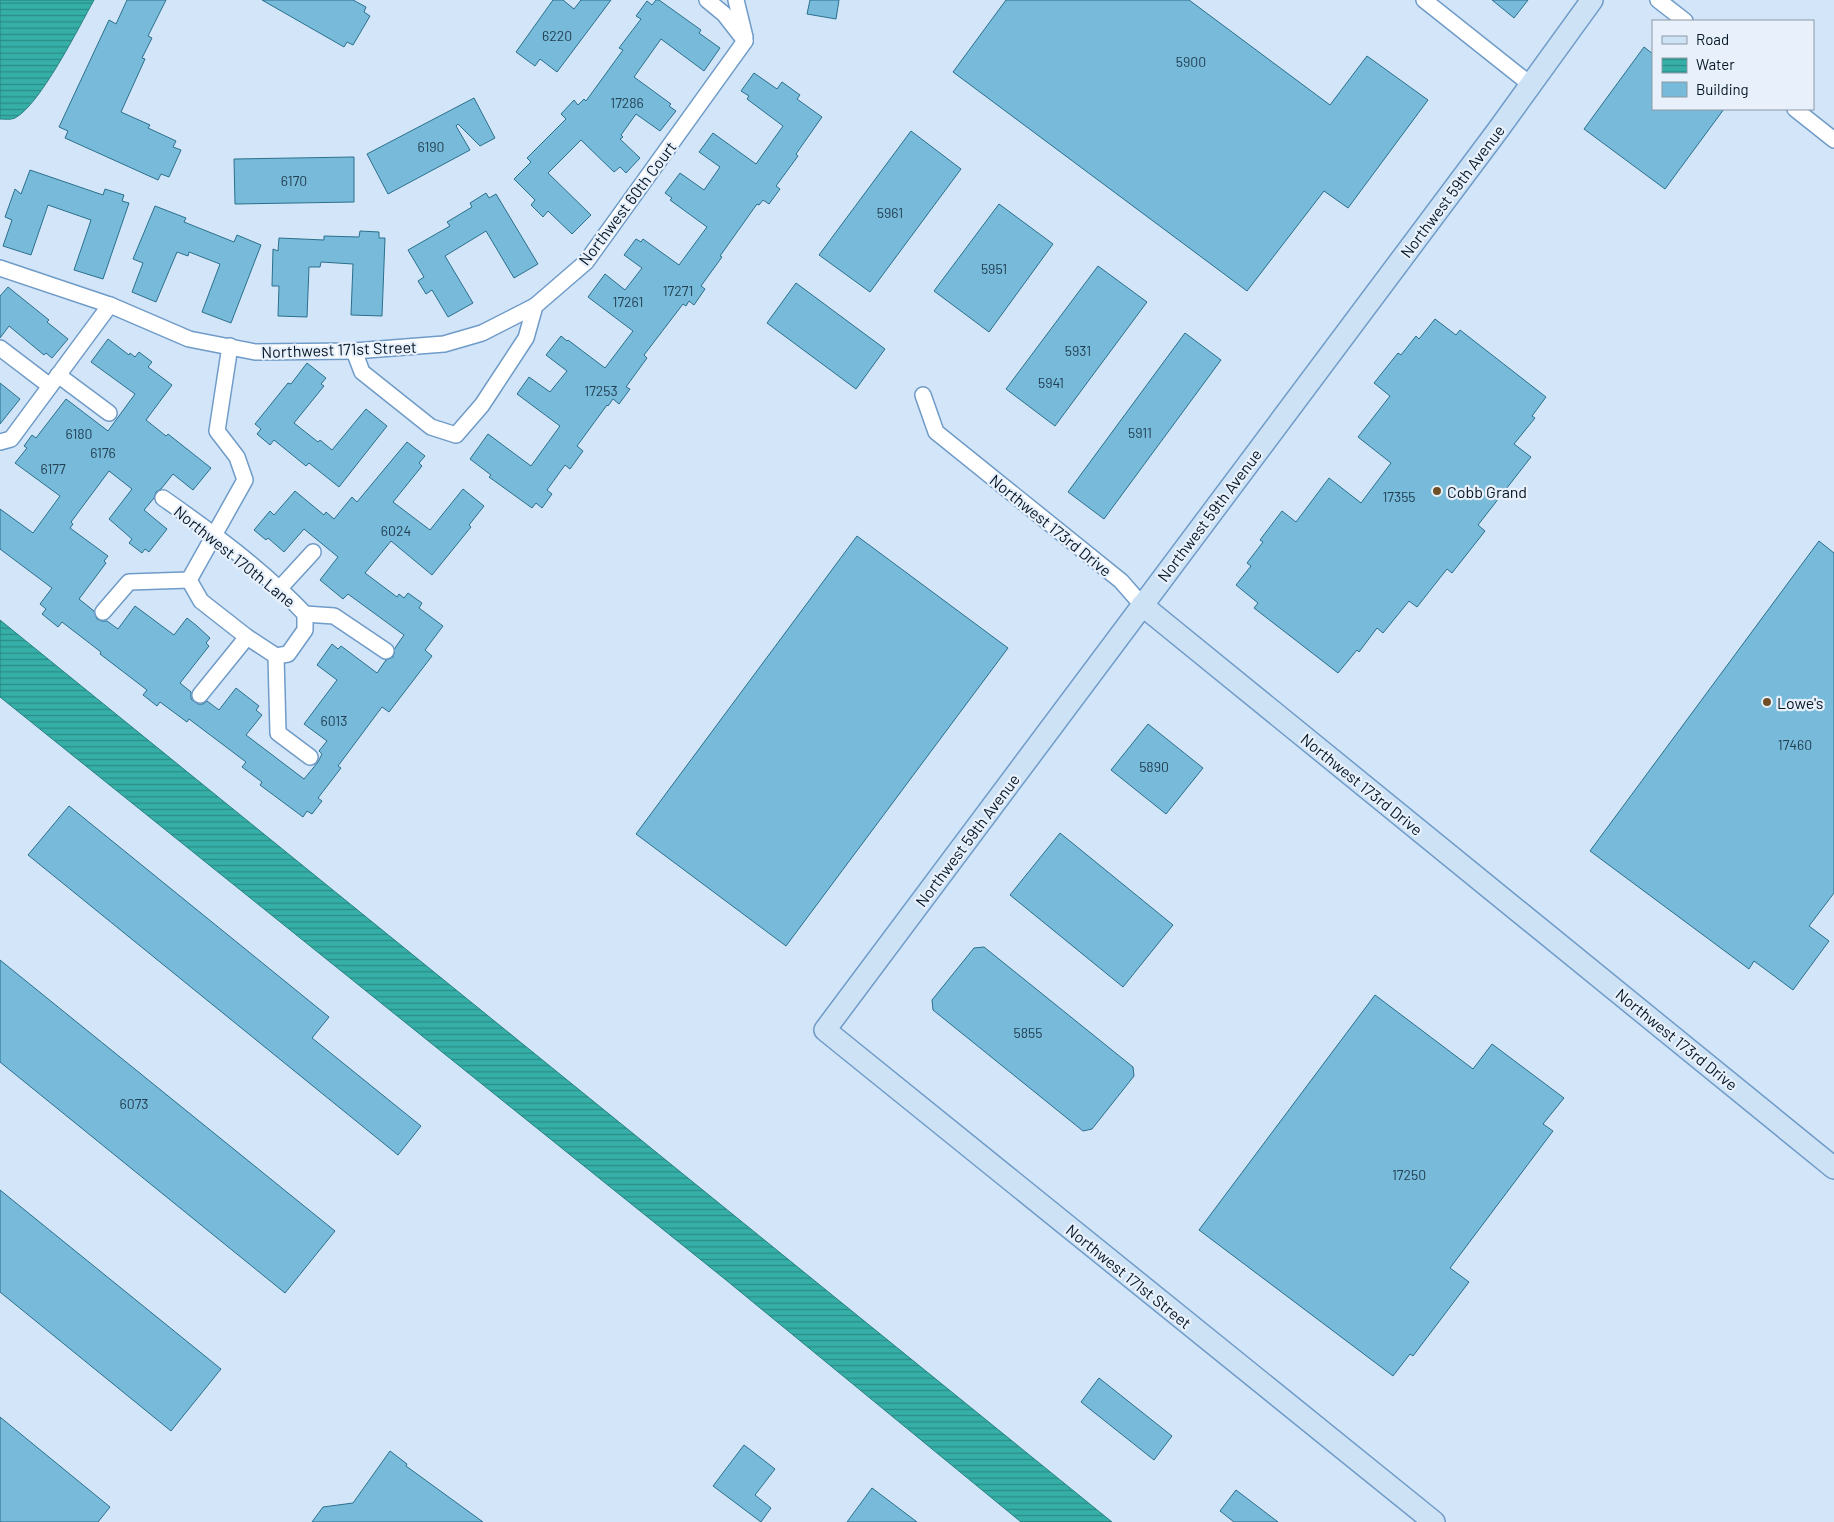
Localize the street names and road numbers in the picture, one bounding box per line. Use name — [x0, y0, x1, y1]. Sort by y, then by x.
street label: Northwest 59th Avenue — [1396, 121, 1508, 261]
street label: Northwest 60th Court — [574, 137, 680, 269]
street label: Northwest 171st Street — [261, 337, 417, 361]
street label: Northwest 59th Avenue — [1153, 445, 1265, 585]
street label: Northwest 173rd Drive — [986, 470, 1116, 580]
street label: Northwest 170th Lane — [171, 501, 299, 611]
street label: Northwest 173rd Drive — [1297, 729, 1427, 839]
street label: Northwest 59th Avenue — [911, 770, 1023, 910]
street label: Northwest 173rd Drive — [1612, 984, 1742, 1094]
street label: Northwest 171st Street — [1063, 1220, 1195, 1332]

